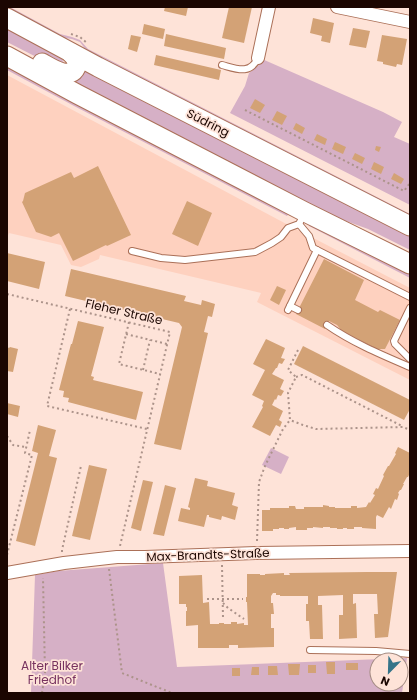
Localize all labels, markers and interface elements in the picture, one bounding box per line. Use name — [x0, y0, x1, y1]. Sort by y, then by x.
street label: Südring — [184, 105, 233, 141]
street label: Fleher Straße — [84, 294, 164, 329]
street label: Max-Brandts-Straße — [146, 544, 270, 565]
north arrow — [369, 652, 409, 692]
park label: Alter Bilker Friedhof — [21, 657, 83, 688]
text: N — [378, 672, 392, 690]

